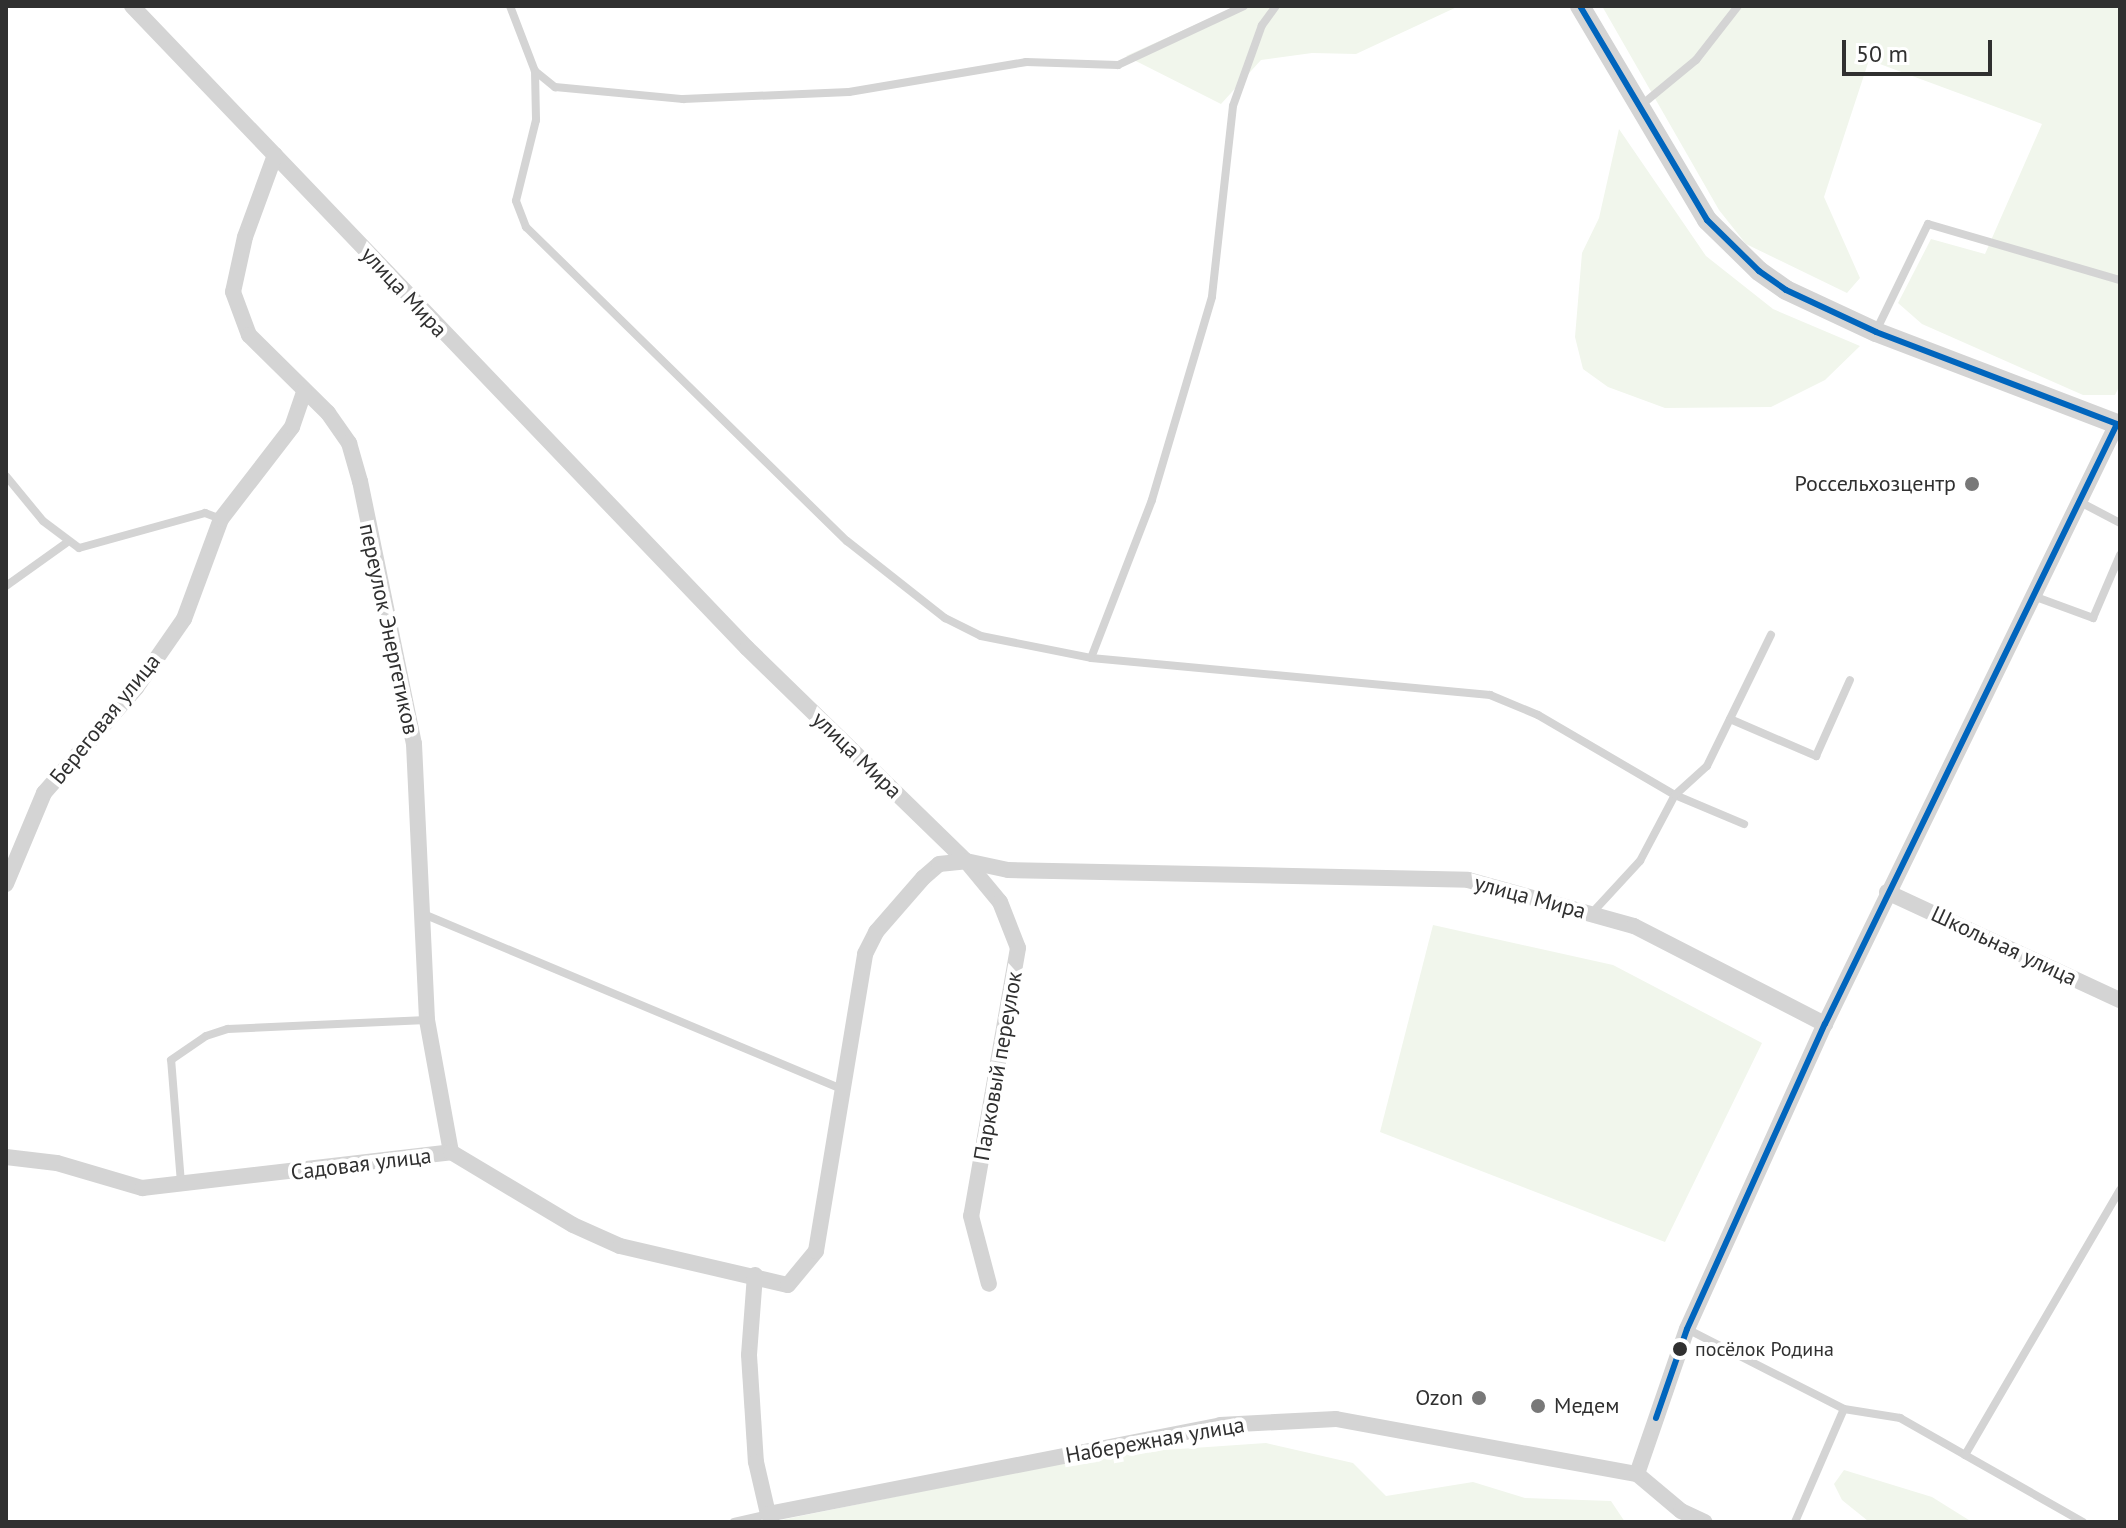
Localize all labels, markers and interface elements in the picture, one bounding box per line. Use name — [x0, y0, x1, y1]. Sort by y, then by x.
scale bar — [1846, 24, 1996, 74]
text: 50 m — [1856, 38, 1908, 69]
street label: улица Мира — [355, 241, 453, 343]
place label: Россельхозцентр — [1795, 471, 1956, 497]
marker: Россельхозцентр — [1963, 475, 1981, 493]
street label: переулок Энергетиков — [354, 521, 424, 737]
street label: Береговая улица — [44, 648, 166, 790]
street label: улица Мира — [807, 706, 907, 804]
street label: улица Мира — [1471, 869, 1589, 925]
street label: Школьная улица — [1927, 901, 2081, 991]
street label: Парковый переулок — [968, 969, 1028, 1163]
street label: Садовая улица — [289, 1142, 433, 1186]
place label: посёлок Родина — [1695, 1337, 1834, 1361]
marker: посёлок Родина — [1672, 1341, 1688, 1357]
place label: Ozon — [1415, 1385, 1463, 1411]
marker: Ozon — [1470, 1389, 1488, 1407]
place label: Медем — [1554, 1393, 1619, 1419]
marker: Медем — [1529, 1397, 1547, 1415]
street label: Набережная улица — [1063, 1411, 1247, 1469]

